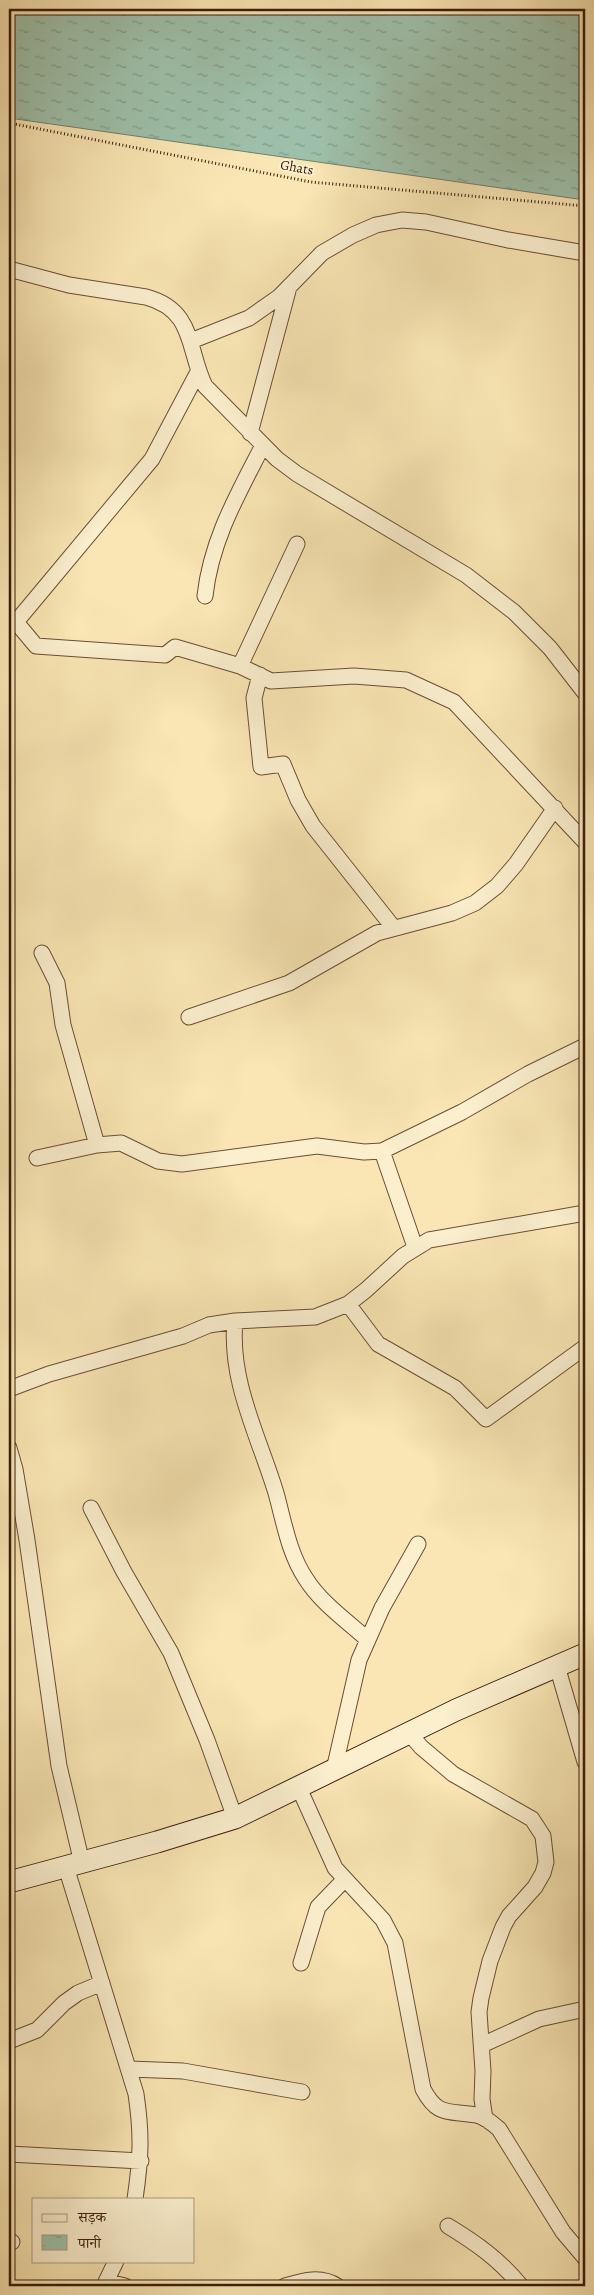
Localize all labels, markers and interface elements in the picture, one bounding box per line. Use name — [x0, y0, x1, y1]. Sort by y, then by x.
street label: Ghats — [279, 155, 315, 180]
legend — [32, 2198, 195, 2262]
text: सड़क — [77, 2207, 107, 2227]
text: पानी — [77, 2233, 102, 2253]

